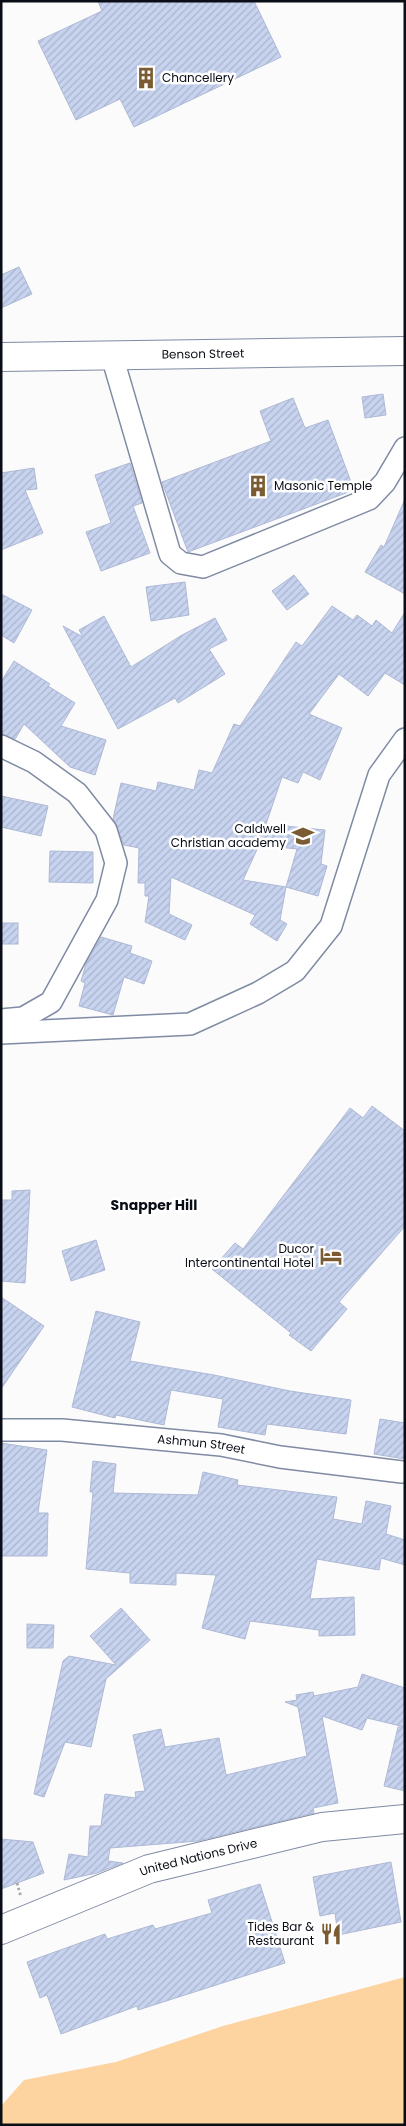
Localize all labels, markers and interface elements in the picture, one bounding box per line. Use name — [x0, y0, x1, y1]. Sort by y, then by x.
building icon: Chancellery — [133, 65, 159, 91]
place label: Chancellery — [162, 69, 234, 86]
street label: Benson Street — [162, 344, 244, 363]
building icon: Masonic Temple — [245, 473, 271, 499]
place label: Masonic Temple — [274, 477, 372, 494]
place label: Caldwell Christian academy — [171, 820, 286, 851]
school or university icon: Caldwell Christian academy — [290, 823, 316, 849]
district label: Snapper Hill — [111, 1195, 197, 1215]
place label: Ducor Intercontinental Hotel — [185, 1240, 315, 1271]
hotel icon: Ducor Intercontinental Hotel — [318, 1243, 344, 1269]
street label: Ashmun Street — [157, 1430, 247, 1458]
street label: United Nations Drive — [137, 1834, 259, 1880]
place label: Tides Bar & Restaurant — [248, 1918, 314, 1949]
restaurant icon: Tides Bar & Restaurant — [318, 1921, 344, 1947]

